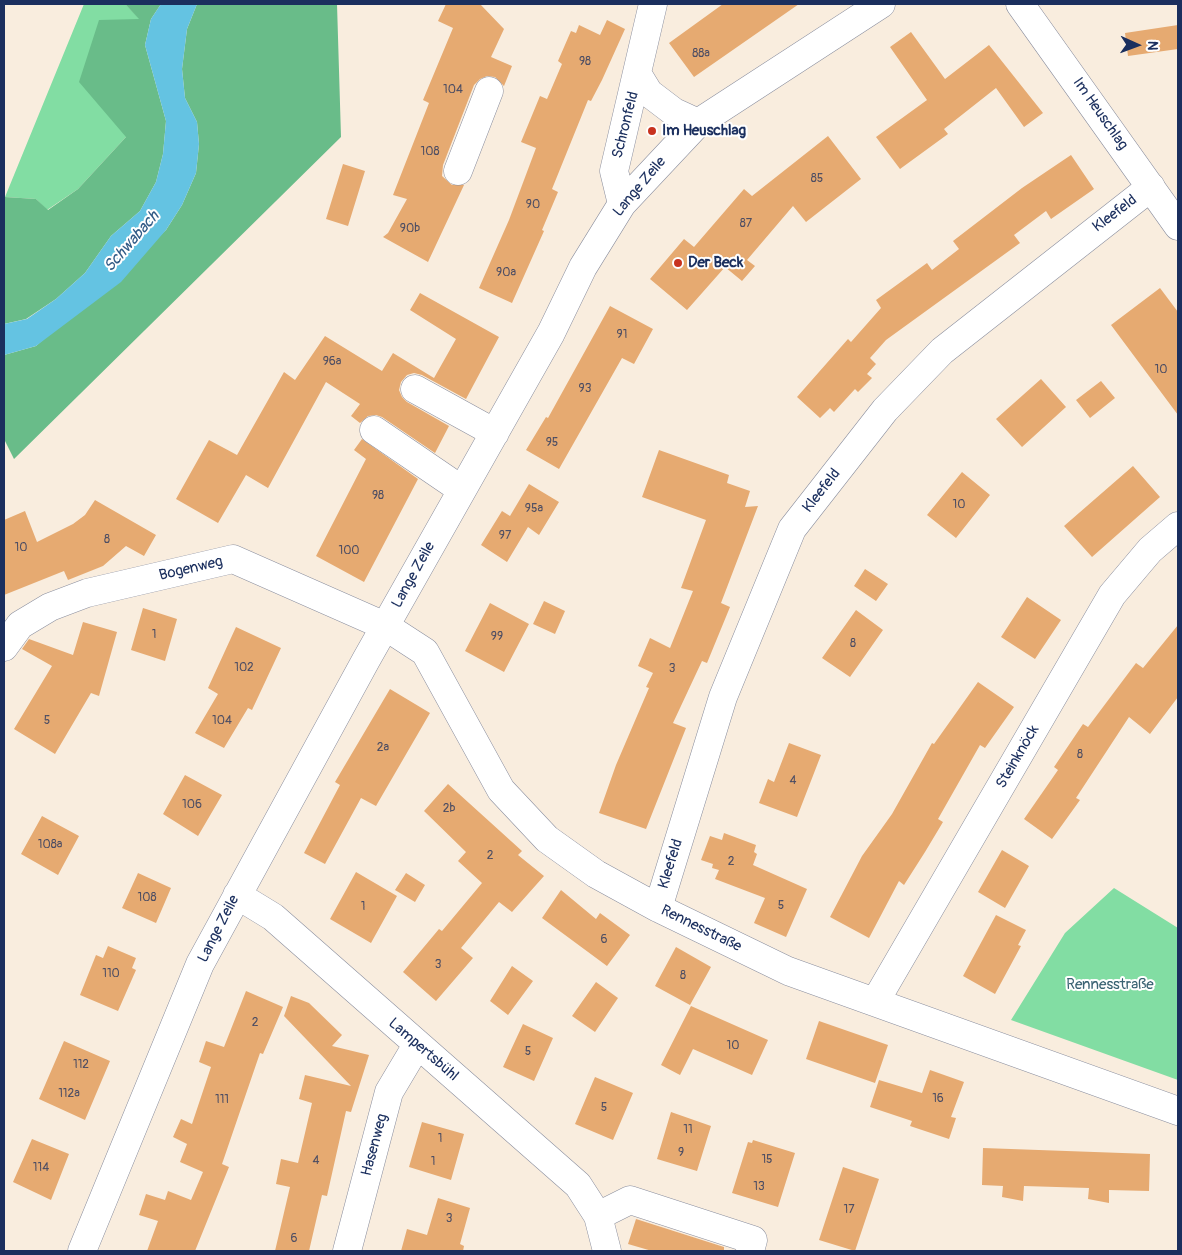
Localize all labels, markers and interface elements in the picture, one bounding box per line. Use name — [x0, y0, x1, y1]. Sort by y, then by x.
north arrow — [1112, 20, 1162, 70]
text: N — [1144, 41, 1161, 51]
house number: 88a — [692, 47, 710, 61]
house number: 98 — [579, 55, 591, 69]
street label: Im Heuschlag — [1069, 74, 1131, 154]
house number: 104 — [443, 83, 463, 97]
street label: Schronfeld — [609, 90, 643, 160]
place label: Im Heuschlag — [662, 122, 746, 140]
marker: Im Heuschlag — [646, 125, 658, 137]
house number: 108 — [421, 145, 439, 159]
street label: Lange Zeile — [610, 153, 670, 221]
house number: 85 — [811, 172, 823, 186]
street label: Kleefeld — [1089, 191, 1141, 237]
house number: 90 — [526, 198, 540, 212]
water label: Schwabach — [100, 208, 164, 276]
house number: 87 — [740, 217, 752, 231]
house number: 90b — [400, 222, 420, 236]
place label: Der Beck — [688, 254, 743, 272]
marker: Der Beck — [672, 257, 684, 269]
house number: 90a — [496, 266, 516, 280]
house number: 91 — [617, 328, 627, 342]
house number: 96a — [323, 355, 341, 369]
house number: 10 — [1155, 363, 1167, 377]
house number: 93 — [579, 382, 591, 396]
house number: 95 — [546, 436, 558, 450]
street label: Kleefeld — [799, 465, 845, 517]
house number: 98 — [372, 489, 384, 503]
house number: 10 — [953, 498, 965, 512]
house number: 95a — [525, 502, 543, 516]
house number: 97 — [499, 529, 511, 543]
house number: 8 — [104, 533, 110, 547]
street label: Lange Zeile — [388, 539, 440, 611]
house number: 10 — [15, 541, 27, 555]
house number: 100 — [338, 544, 360, 558]
street label: Bogenweg — [157, 553, 225, 585]
house number: 1 — [152, 628, 156, 642]
house number: 99 — [491, 630, 503, 644]
house number: 8 — [850, 637, 856, 651]
house number: 102 — [234, 661, 254, 675]
house number: 3 — [669, 662, 675, 676]
house number: 5 — [44, 714, 50, 728]
house number: 104 — [212, 714, 232, 728]
street label: Steinknöck — [993, 722, 1043, 792]
house number: 2a — [377, 741, 389, 755]
house number: 8 — [1077, 748, 1083, 762]
house number: 4 — [790, 774, 796, 788]
house number: 106 — [182, 798, 202, 812]
house number: 2b — [443, 802, 455, 816]
street label: Kleefeld — [655, 837, 687, 891]
house number: 108a — [38, 838, 62, 852]
house number: 2 — [487, 849, 493, 863]
house number: 2 — [728, 855, 734, 869]
house number: 108 — [138, 891, 156, 905]
street label: Lange Zeile — [194, 892, 244, 966]
house number: 5 — [778, 899, 784, 913]
house number: 1 — [361, 900, 365, 914]
street label: Rennesstraße — [658, 902, 744, 956]
house number: 6 — [601, 933, 607, 947]
house number: 3 — [435, 958, 441, 972]
house number: 110 — [102, 967, 120, 981]
house number: 8 — [680, 969, 686, 983]
park label: Rennesstraße — [1066, 976, 1154, 994]
street label: Lampertsbühl — [384, 1015, 462, 1085]
house number: 2 — [252, 1016, 258, 1030]
house number: 10 — [727, 1039, 739, 1053]
house number: 5 — [525, 1045, 531, 1059]
house number: 112 — [73, 1058, 89, 1072]
house number: 112a — [58, 1087, 80, 1101]
house number: 16 — [932, 1092, 944, 1106]
house number: 111 — [215, 1093, 229, 1107]
house number: 5 — [601, 1101, 607, 1115]
street label: Hasenweg — [358, 1112, 392, 1178]
house number: 11 — [683, 1123, 693, 1137]
house number: 1 — [438, 1132, 442, 1146]
house number: 9 — [678, 1146, 684, 1160]
house number: 15 — [761, 1153, 773, 1167]
house number: 4 — [313, 1154, 319, 1168]
house number: 1 — [431, 1155, 435, 1169]
house number: 114 — [33, 1161, 49, 1175]
house number: 13 — [753, 1180, 765, 1194]
house number: 17 — [843, 1203, 855, 1217]
house number: 3 — [446, 1212, 452, 1226]
house number: 6 — [291, 1232, 297, 1246]

